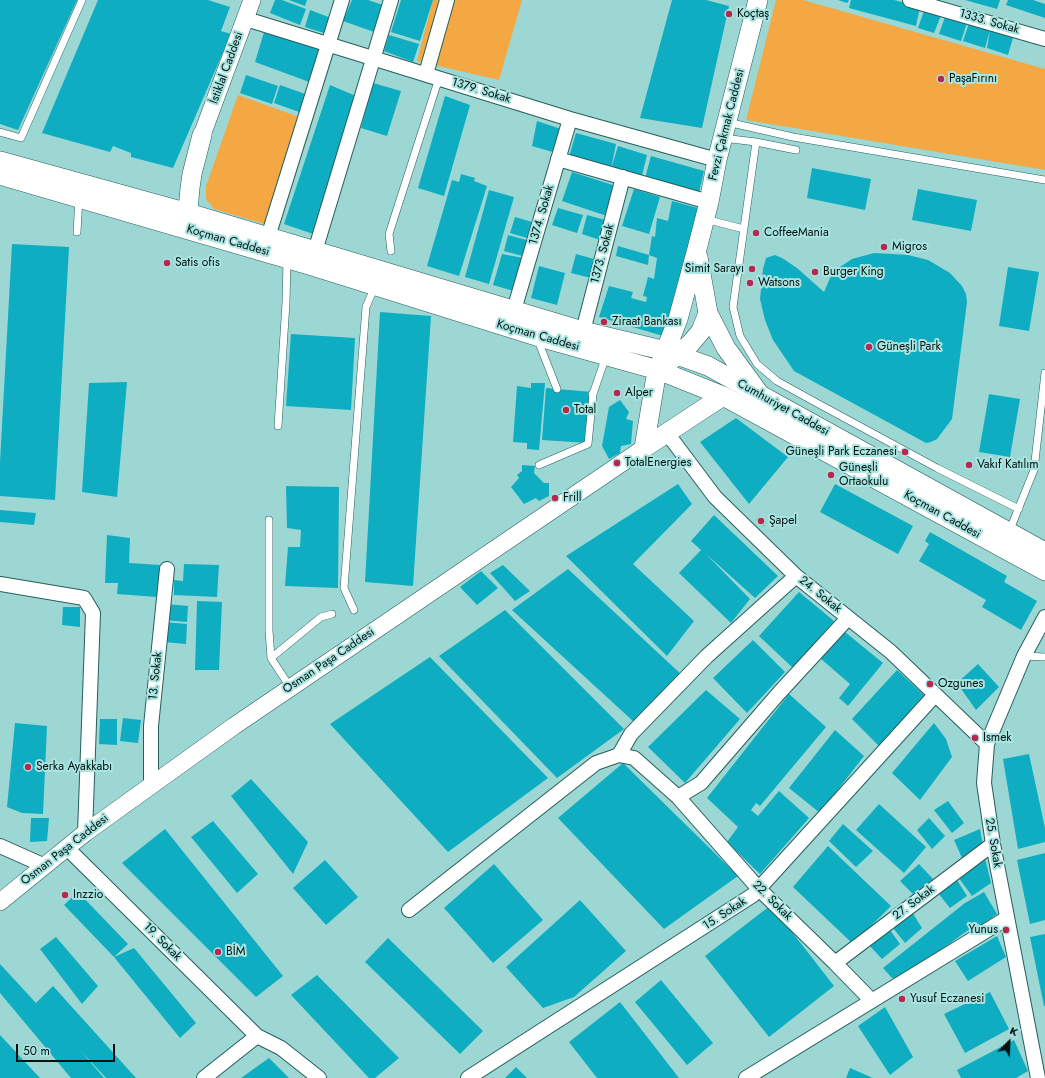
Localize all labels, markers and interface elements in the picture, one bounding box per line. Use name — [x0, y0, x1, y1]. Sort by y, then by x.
place label: Koçtaş — [737, 7, 769, 21]
street label: 1333. Sokak — [957, 7, 1021, 37]
marker: Koçtaş — [724, 9, 734, 19]
street label: İstiklal Caddesi — [207, 30, 247, 106]
street label: Fevzi Çakmak Caddesi — [706, 68, 748, 182]
place label: PaşaFırını — [949, 72, 997, 86]
marker: PaşaFırını — [936, 74, 946, 84]
street label: 1379. Sokak — [450, 75, 512, 107]
street label: 1374. Sokak — [527, 183, 557, 247]
street label: Koçman Caddesi — [185, 222, 271, 260]
street label: 1373. Sokak — [588, 223, 618, 285]
place label: CoffeeMania — [764, 226, 829, 240]
marker: CoffeeMania — [751, 228, 761, 238]
place label: Migros — [892, 240, 927, 254]
marker: Migros — [879, 242, 889, 252]
place label: Satis ofis — [175, 256, 220, 270]
marker: Satis ofis — [162, 258, 172, 268]
place label: Simit Sarayı — [685, 262, 744, 276]
marker: Simit Sarayı — [747, 264, 757, 274]
place label: Burger King — [823, 265, 884, 279]
marker: Burger King — [810, 267, 820, 277]
place label: Watsons — [758, 276, 800, 290]
marker: Watsons — [745, 278, 755, 288]
place label: Ziraat Bankası — [612, 315, 682, 329]
street label: Koçman Caddesi — [495, 317, 581, 355]
marker: Ziraat Bankası — [599, 317, 609, 327]
place label: Güneşli Park — [877, 340, 941, 354]
marker: Güneşli Park — [864, 342, 874, 352]
street label: Cumhuriyet Caddesi — [734, 377, 832, 439]
place label: Alper — [625, 386, 653, 400]
marker: Alper — [612, 388, 622, 398]
place label: Total — [574, 403, 596, 417]
marker: Total — [561, 405, 571, 415]
place label: Güneşli Park Eczanesi — [786, 445, 897, 459]
marker: Güneşli Park Eczanesi — [900, 447, 910, 457]
place label: TotalEnergies — [625, 456, 691, 470]
marker: TotalEnergies — [612, 458, 622, 468]
place label: Vakıf Katılım — [977, 458, 1039, 472]
marker: Vakıf Katılım — [964, 460, 974, 470]
place label: Güneşli Ortaokulu — [839, 461, 888, 489]
marker: Güneşli Ortaokulu — [826, 470, 836, 480]
street label: Koçman Caddesi — [901, 488, 983, 542]
place label: Frill — [563, 491, 582, 505]
marker: Frill — [550, 493, 560, 503]
place label: Şapel — [769, 514, 797, 528]
marker: Şapel — [756, 516, 766, 526]
street label: 24. Sokak — [796, 574, 844, 616]
street label: Osman Paşa Caddesi — [280, 625, 378, 697]
street label: 13. Sokak — [146, 651, 166, 701]
place label: Ozgunes — [938, 677, 983, 691]
marker: Ozgunes — [925, 679, 935, 689]
place label: Ismek — [983, 731, 1012, 745]
marker: Ismek — [970, 733, 980, 743]
place label: Serka Ayakkabı — [36, 760, 112, 774]
marker: Serka Ayakkabı — [23, 762, 33, 772]
street label: Osman Paşa Caddesi — [18, 811, 112, 889]
street label: 25. Sokak — [982, 817, 1004, 869]
street label: 22. Sokak — [749, 878, 795, 924]
street label: 27. Sokak — [890, 883, 938, 923]
place label: Inzzio — [73, 888, 103, 902]
marker: Inzzio — [60, 890, 70, 900]
street label: 15. Sokak — [701, 895, 749, 933]
street label: 19. Sokak — [140, 920, 184, 964]
place label: Yunus — [968, 923, 998, 937]
marker: Yunus — [1001, 925, 1011, 935]
place label: BİM — [226, 945, 245, 959]
marker: BİM — [213, 947, 223, 957]
place label: Yusuf Eczanesi — [910, 992, 984, 1006]
marker: Yusuf Eczanesi — [897, 994, 907, 1004]
north arrow — [989, 1022, 1029, 1062]
text: K — [1007, 1022, 1021, 1040]
scale bar — [18, 1036, 117, 1062]
text: 50 m — [23, 1042, 50, 1060]

